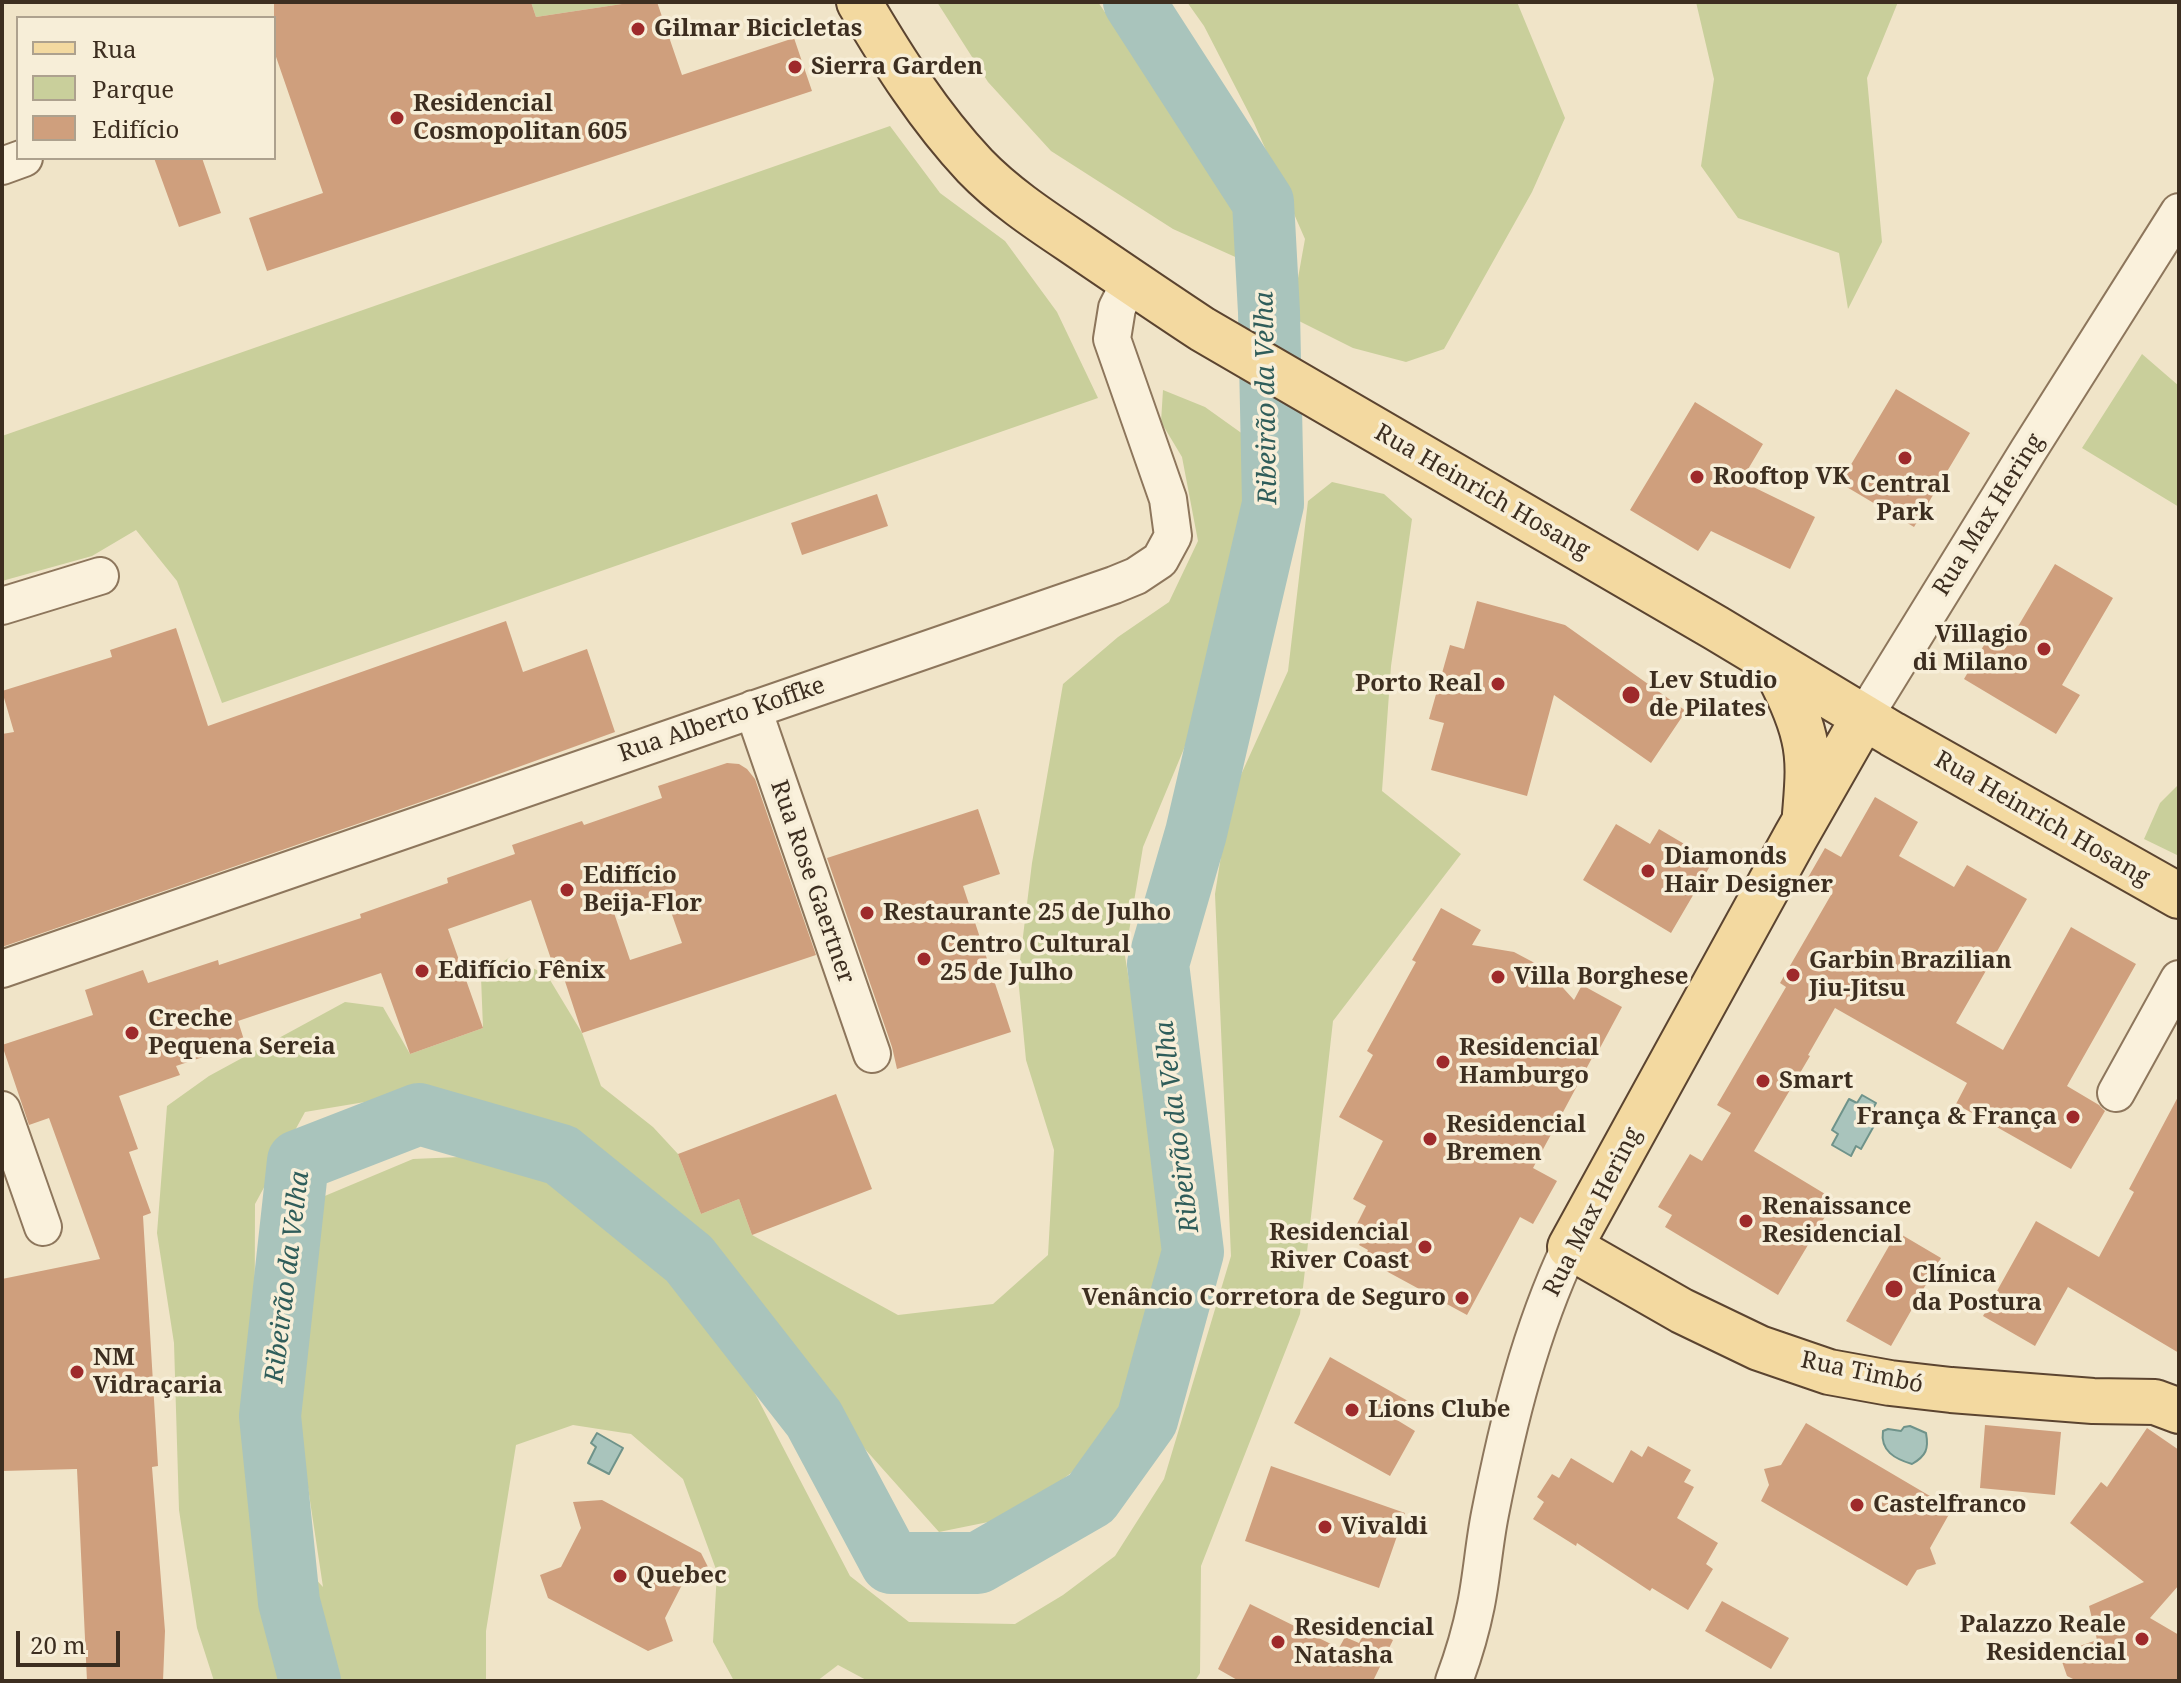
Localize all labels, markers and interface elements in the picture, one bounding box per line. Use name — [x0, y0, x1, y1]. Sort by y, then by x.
place label: Gilmar Bicicletas — [654, 15, 862, 43]
legend — [16, 16, 276, 160]
marker: Gilmar Bicicletas — [629, 20, 647, 38]
text: Rua — [92, 32, 137, 65]
place label: Sierra Garden — [811, 53, 983, 81]
marker: Sierra Garden — [786, 58, 804, 76]
text: Parque — [92, 72, 174, 105]
place label: Residencial Cosmopolitan 605 — [413, 90, 628, 146]
marker: Residencial Cosmopolitan 605 — [388, 109, 406, 127]
text: Edifício — [92, 112, 179, 145]
water label: Ribeirão da Velha — [1250, 291, 1284, 505]
street label: Rua Heinrich Hosang — [1369, 419, 1595, 565]
street label: Rua Max Hering — [1927, 428, 2051, 602]
marker: Central Park — [1896, 449, 1914, 467]
place label: Rooftop VK — [1713, 463, 1850, 491]
marker: Rooftop VK — [1688, 468, 1706, 486]
place label: Central Park — [1860, 471, 1950, 527]
place label: Villagio di Milano — [1913, 621, 2028, 677]
marker: Villagio di Milano — [2035, 640, 2053, 658]
place label: Lev Studio de Pilates — [1649, 667, 1778, 723]
place label: Porto Real — [1355, 670, 1482, 698]
street label: Rua Alberto Koffke — [615, 671, 829, 769]
marker: Porto Real — [1489, 675, 1507, 693]
marker: Lev Studio de Pilates — [1620, 684, 1642, 706]
street label: Rua Heinrich Hosang — [1929, 746, 2155, 892]
street label: Rua Rose Gaertner — [764, 777, 860, 987]
place label: Diamonds Hair Designer — [1664, 843, 1833, 899]
place label: Edifício Beija-Flor — [583, 862, 702, 918]
marker: Diamonds Hair Designer — [1639, 862, 1657, 880]
marker: Edifício Beija-Flor — [558, 881, 576, 899]
place label: Restaurante 25 de Julho — [883, 899, 1171, 927]
marker: Restaurante 25 de Julho — [858, 904, 876, 922]
place label: Centro Cultural 25 de Julho — [940, 931, 1130, 987]
place label: Garbin Brazilian Jiu-Jitsu — [1809, 947, 2012, 1003]
marker: Centro Cultural 25 de Julho — [915, 950, 933, 968]
place label: Edifício Fênix — [438, 957, 606, 985]
marker: Edifício Fênix — [413, 962, 431, 980]
place label: Villa Borghese — [1514, 963, 1689, 991]
marker: Garbin Brazilian Jiu-Jitsu — [1784, 966, 1802, 984]
marker: Villa Borghese — [1489, 968, 1507, 986]
place label: Creche Pequena Sereia — [148, 1005, 336, 1061]
water label: Ribeirão da Velha — [1150, 1019, 1206, 1235]
marker: Creche Pequena Sereia — [123, 1024, 141, 1042]
place label: Residencial Hamburgo — [1459, 1034, 1599, 1090]
marker: Residencial Hamburgo — [1434, 1053, 1452, 1071]
place label: Smart — [1779, 1067, 1853, 1095]
marker: Smart — [1754, 1072, 1772, 1090]
place label: França & França — [1856, 1103, 2057, 1131]
marker: França & França — [2064, 1108, 2082, 1126]
place label: Residencial Bremen — [1446, 1111, 1586, 1167]
street label: Rua Max Hering — [1538, 1123, 1648, 1301]
marker: Residencial Bremen — [1421, 1130, 1439, 1148]
water label: Ribeirão da Velha — [260, 1169, 316, 1385]
place label: Renaissance Residencial — [1762, 1193, 1912, 1249]
marker: Renaissance Residencial — [1737, 1212, 1755, 1230]
place label: Residencial River Coast — [1269, 1219, 1409, 1275]
marker: Residencial River Coast — [1416, 1238, 1434, 1256]
place label: Clínica da Postura — [1912, 1261, 2042, 1317]
marker: Clínica da Postura — [1883, 1278, 1905, 1300]
place label: Venâncio Corretora de Seguro — [1082, 1284, 1446, 1312]
marker: Venâncio Corretora de Seguro — [1453, 1289, 1471, 1307]
place label: NM Vidraçaria — [93, 1344, 223, 1400]
street label: Rua Timbó — [1798, 1346, 1926, 1400]
marker: NM Vidraçaria — [68, 1363, 86, 1381]
place label: Lions Clube — [1368, 1396, 1510, 1424]
marker: Lions Clube — [1343, 1401, 1361, 1419]
place label: Castelfranco — [1873, 1491, 2027, 1519]
marker: Castelfranco — [1848, 1496, 1866, 1514]
place label: Vivaldi — [1341, 1513, 1428, 1541]
marker: Vivaldi — [1316, 1518, 1334, 1536]
place label: Quebec — [636, 1562, 727, 1590]
marker: Quebec — [611, 1567, 629, 1585]
place label: Palazzo Reale Residencial — [1960, 1611, 2126, 1667]
place label: Residencial Natasha — [1294, 1614, 1434, 1670]
scale bar — [20, 1615, 124, 1665]
text: 20 m — [30, 1628, 86, 1661]
marker: Palazzo Reale Residencial — [2133, 1630, 2151, 1648]
marker: Residencial Natasha — [1269, 1633, 1287, 1651]

